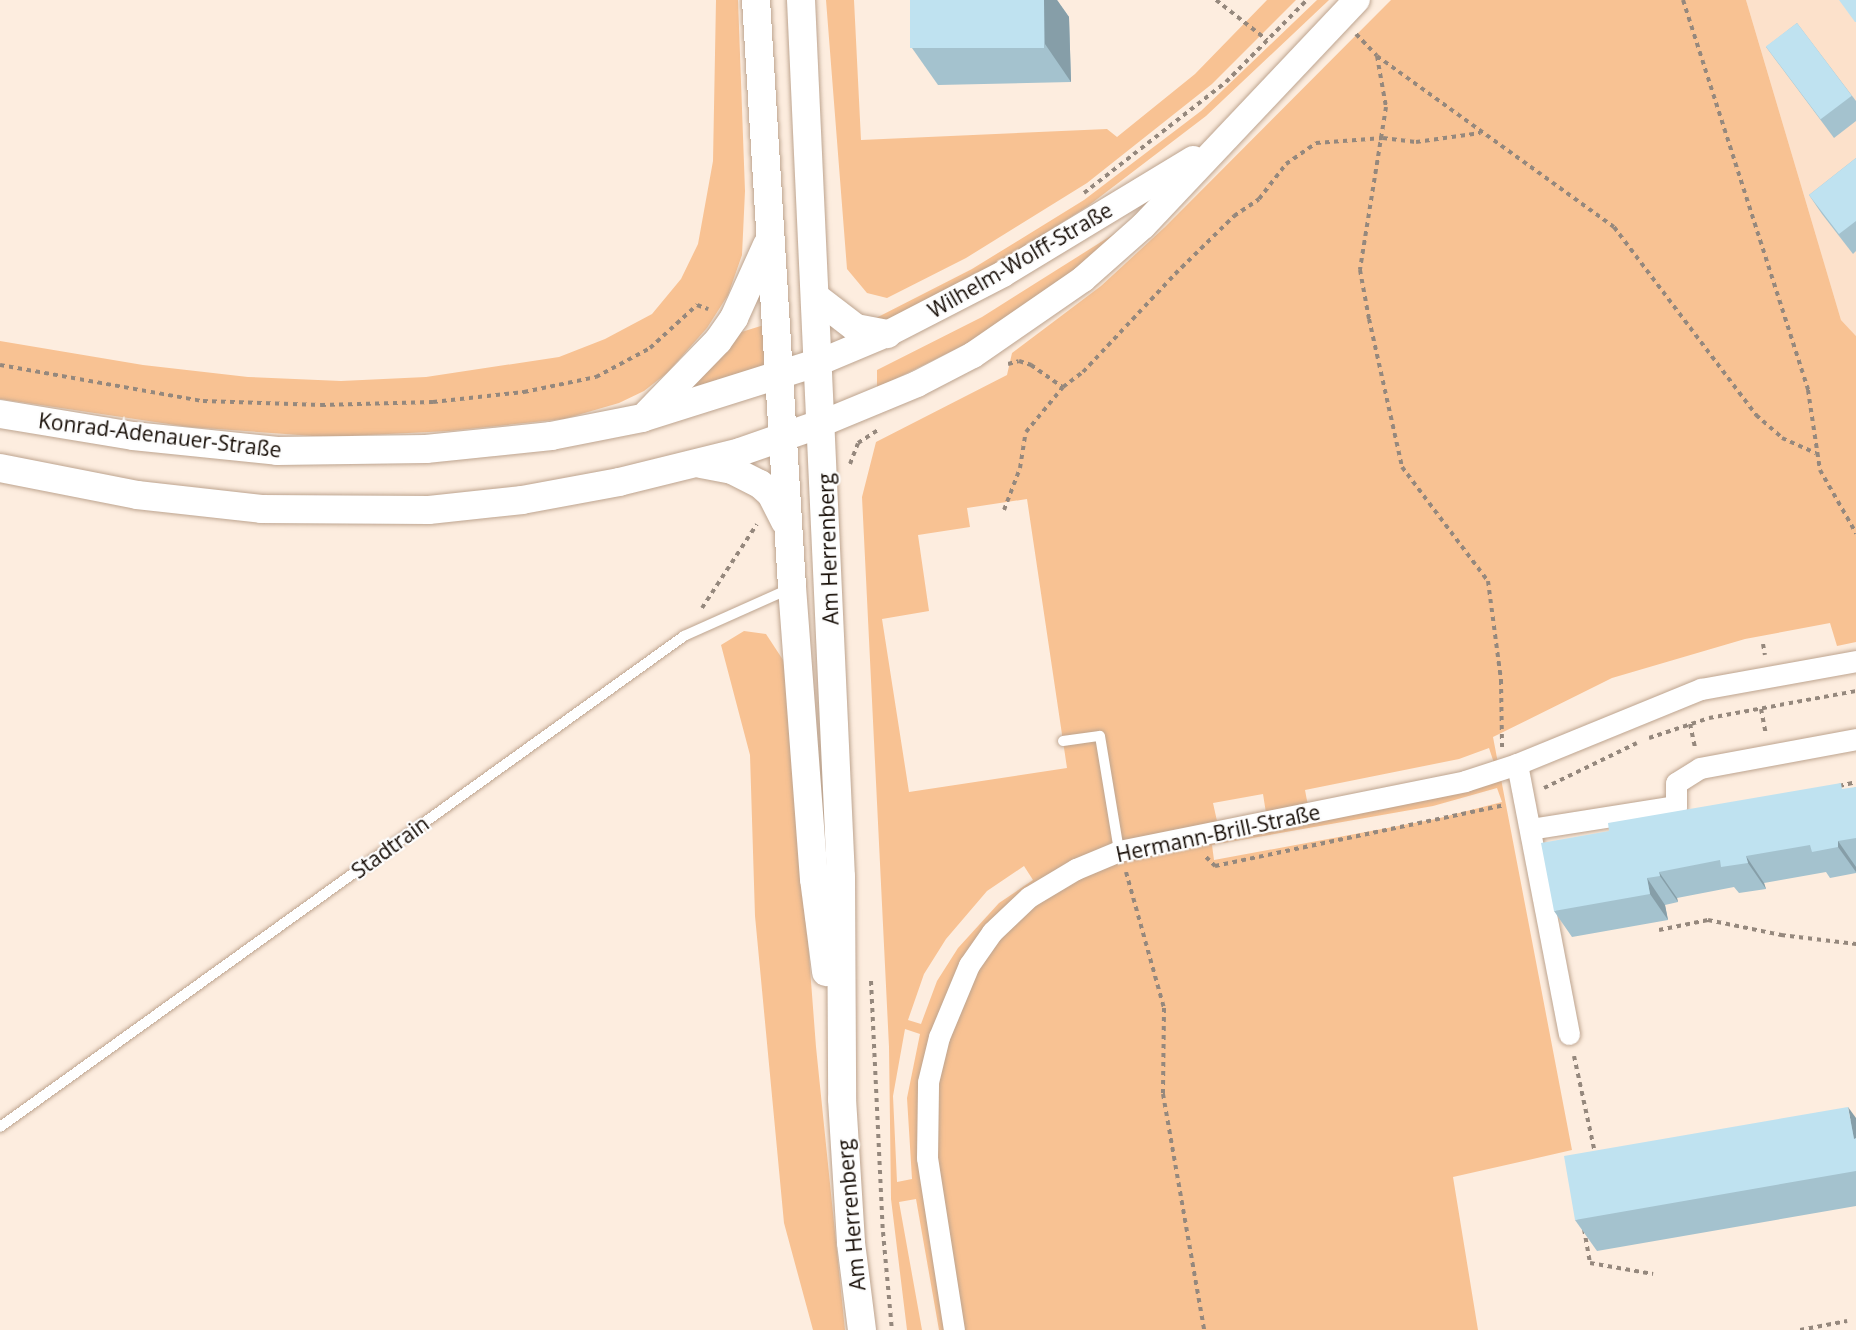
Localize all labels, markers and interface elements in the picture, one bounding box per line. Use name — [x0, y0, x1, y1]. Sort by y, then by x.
street label: Wilhelm-Wolff-Straße — [923, 197, 1117, 323]
street label: Konrad-Adenauer-Straße — [37, 408, 283, 462]
street label: Am Herrenberg — [813, 473, 843, 625]
street label: Hermann-Brill-Straße — [1113, 799, 1323, 867]
street label: Stadtrain — [346, 811, 434, 883]
street label: Am Herrenberg — [832, 1138, 870, 1292]

